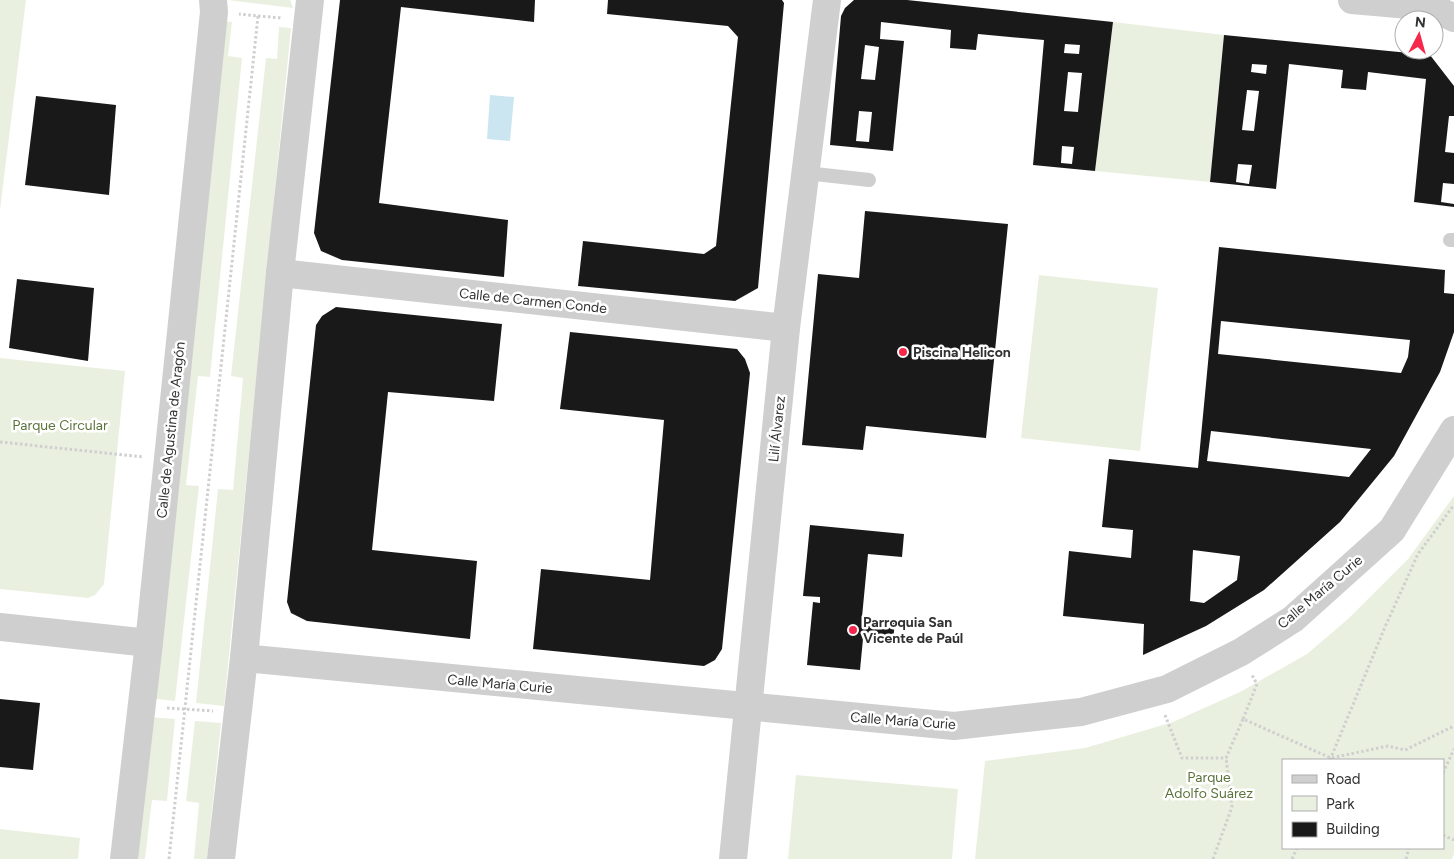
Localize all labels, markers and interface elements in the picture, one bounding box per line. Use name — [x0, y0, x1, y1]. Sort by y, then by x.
north arrow — [1394, 10, 1444, 60]
text: N — [1414, 14, 1427, 32]
street label: Calle de Carmen Conde — [458, 285, 608, 317]
street label: Calle de Agustina de Aragón — [153, 341, 189, 519]
place label: Piscina Helicon — [913, 344, 1011, 361]
marker: Piscina Helicon — [897, 346, 909, 358]
street label: Lilí Álvarez — [765, 395, 789, 463]
park label: Parque Circular — [12, 417, 108, 434]
street label: Calle María Curie — [1274, 551, 1366, 632]
place label: Parroquia San Vicente de Paúl — [863, 614, 963, 647]
marker: Parroquia San Vicente de Paúl — [847, 624, 859, 636]
street label: Calle María Curie — [447, 671, 554, 697]
street label: Calle María Curie — [850, 709, 957, 733]
legend — [1282, 759, 1444, 849]
park label: Parque Adolfo Suárez — [1165, 769, 1253, 802]
text: Road — [1326, 770, 1361, 788]
text: Park — [1326, 795, 1355, 813]
text: Building — [1326, 820, 1380, 838]

